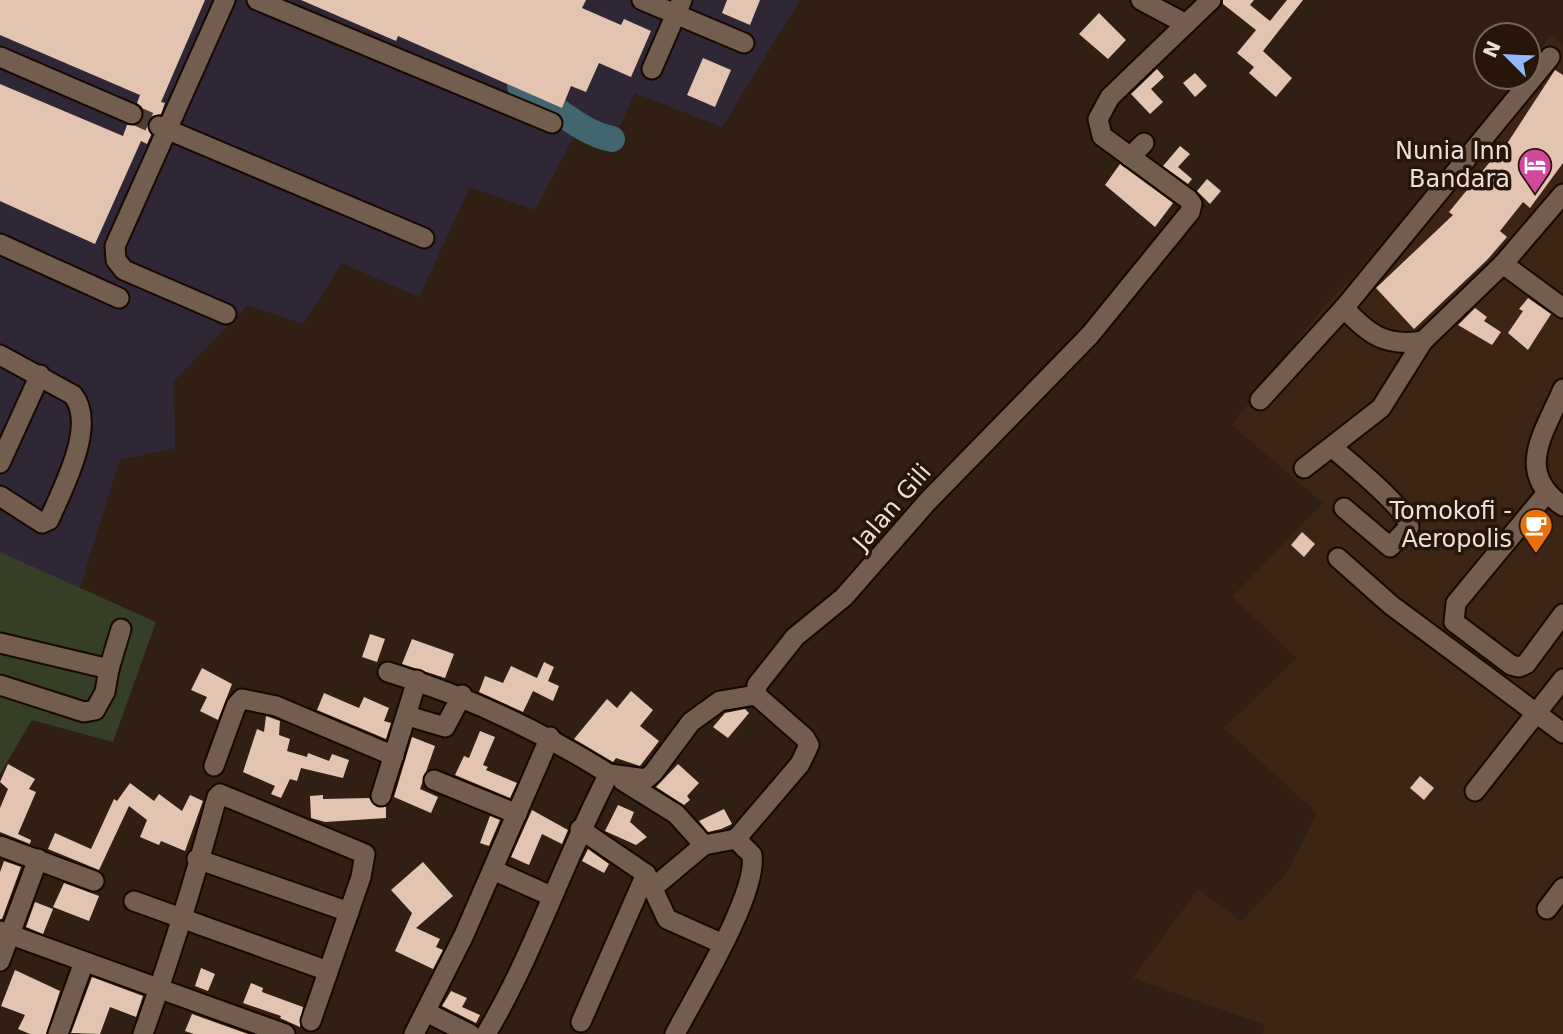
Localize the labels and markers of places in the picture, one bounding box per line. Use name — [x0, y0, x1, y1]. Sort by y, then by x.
place label: Nunia Inn Bandara — [1395, 137, 1510, 193]
hotel icon: Nunia Inn Bandara — [1516, 146, 1554, 195]
place label: Tomokofi - Aeropolis — [1389, 497, 1512, 553]
cafe icon: Tomokofi - Aeropolis — [1517, 506, 1555, 555]

